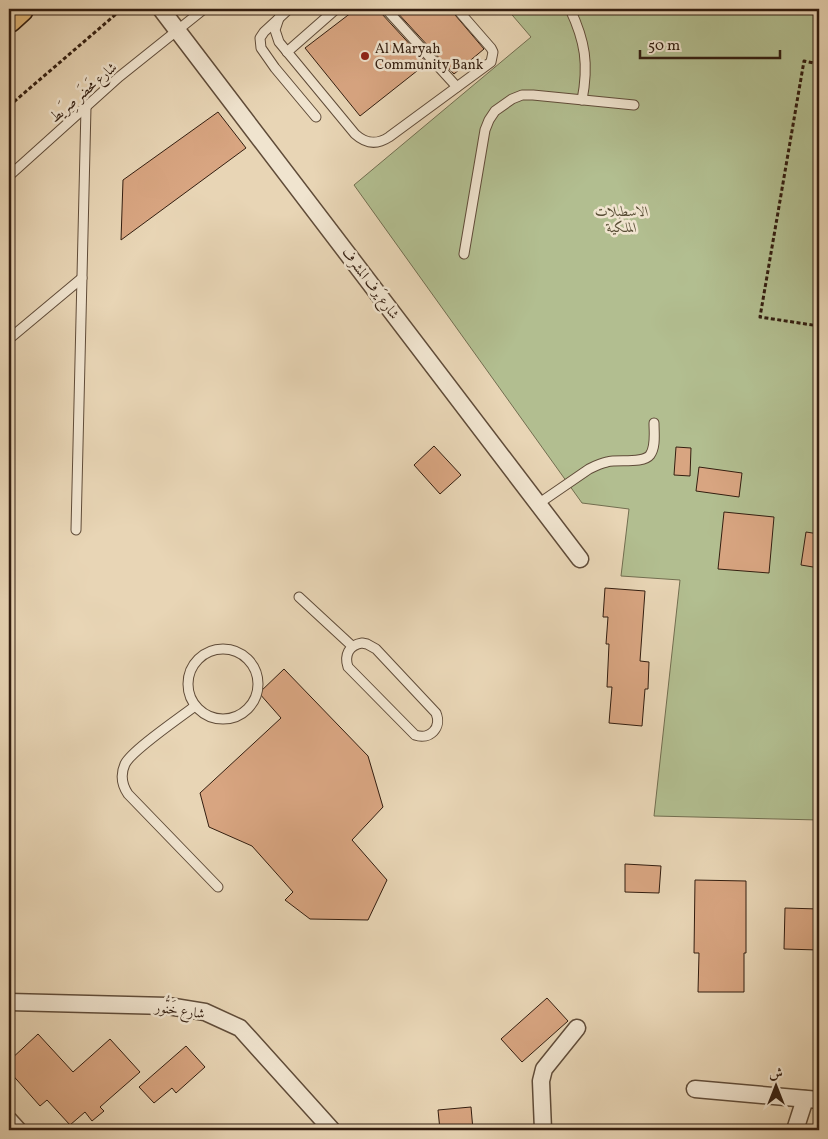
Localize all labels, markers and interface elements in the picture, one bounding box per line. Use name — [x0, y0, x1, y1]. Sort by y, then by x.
scale bar — [640, 28, 780, 60]
text: 50 m — [648, 36, 680, 57]
place label: Al Maryah Community Bank — [375, 40, 484, 75]
marker: Al Maryah Community Bank — [359, 50, 371, 62]
street label: شارع مَحضَر صِرَيط — [45, 57, 122, 128]
park label: الاسطبلات الملكية — [595, 203, 649, 238]
street label: شارع يَرف المشرف — [336, 243, 405, 324]
street label: شارع خَنُّور — [152, 993, 207, 1025]
north arrow — [750, 1062, 800, 1112]
text: ش — [769, 1065, 783, 1084]

